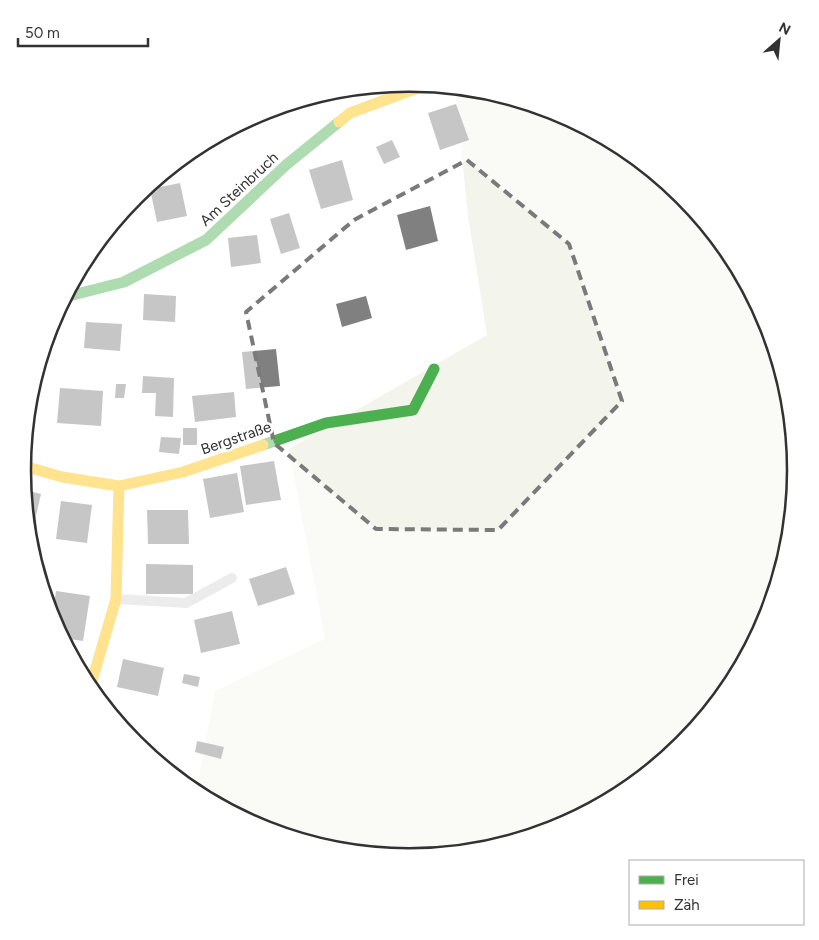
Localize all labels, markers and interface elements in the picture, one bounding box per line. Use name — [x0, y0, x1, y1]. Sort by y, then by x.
scale bar — [18, 15, 148, 47]
north arrow — [754, 15, 804, 65]
text: N — [776, 19, 793, 39]
text: 50 m — [25, 24, 60, 42]
street label: Am Steinbruch — [196, 148, 282, 230]
street label: Bergstraße — [198, 418, 274, 458]
legend — [629, 860, 804, 925]
text: Frei — [674, 871, 699, 889]
text: Zäh — [674, 896, 700, 914]

